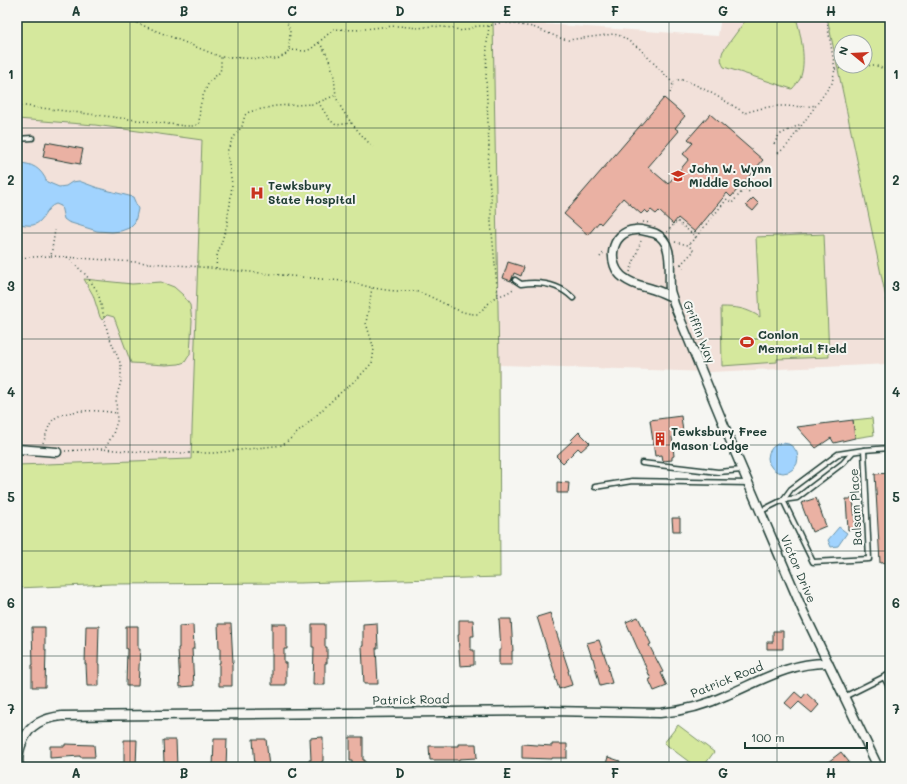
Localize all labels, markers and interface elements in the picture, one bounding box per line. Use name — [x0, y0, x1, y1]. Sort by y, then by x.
text: A — [71, 2, 81, 19]
text: B — [180, 2, 189, 19]
text: C — [287, 2, 297, 19]
text: D — [395, 2, 405, 19]
text: E — [503, 2, 511, 19]
text: F — [611, 2, 619, 19]
text: G — [718, 2, 728, 19]
text: H — [826, 2, 836, 19]
north arrow — [833, 34, 873, 74]
text: N — [835, 44, 851, 57]
text: 1 — [8, 65, 14, 82]
text: 1 — [893, 65, 899, 82]
place label: John W. Wynn Middle School — [689, 160, 772, 190]
school or university icon: John W. Wynn Middle School — [670, 168, 686, 184]
text: 2 — [7, 171, 15, 188]
text: 2 — [892, 171, 900, 188]
place label: Tewksbury State Hospital — [268, 177, 356, 207]
hospital icon: Tewksbury State Hospital — [249, 185, 265, 201]
text: 3 — [7, 277, 15, 294]
text: 3 — [892, 277, 900, 294]
street label: Griffin Way — [680, 298, 720, 365]
place label: Conlon Memorial Field — [758, 326, 847, 356]
sports icon: Conlon Memorial Field — [739, 334, 755, 350]
text: 4 — [7, 383, 15, 400]
text: 4 — [892, 383, 900, 400]
place label: Tewksbury Free Mason Lodge — [671, 423, 767, 453]
building icon: Tewksbury Free Mason Lodge — [652, 431, 668, 447]
street label: Balsam Place — [845, 468, 865, 546]
text: 5 — [7, 488, 15, 505]
text: 5 — [892, 488, 900, 505]
street label: Victor Drive — [777, 532, 820, 605]
text: 6 — [7, 594, 15, 611]
text: 6 — [892, 594, 900, 611]
street label: Patrick Road — [688, 657, 766, 701]
street label: Patrick Road — [372, 690, 450, 708]
text: 7 — [7, 700, 15, 717]
text: 7 — [892, 700, 900, 717]
scale bar — [745, 724, 867, 750]
text: 100 m — [751, 729, 785, 745]
text: A — [71, 764, 81, 781]
text: B — [180, 764, 189, 781]
text: C — [287, 764, 297, 781]
text: D — [395, 764, 405, 781]
text: E — [503, 764, 511, 781]
text: F — [611, 764, 619, 781]
text: G — [718, 764, 728, 781]
text: H — [826, 764, 836, 781]

